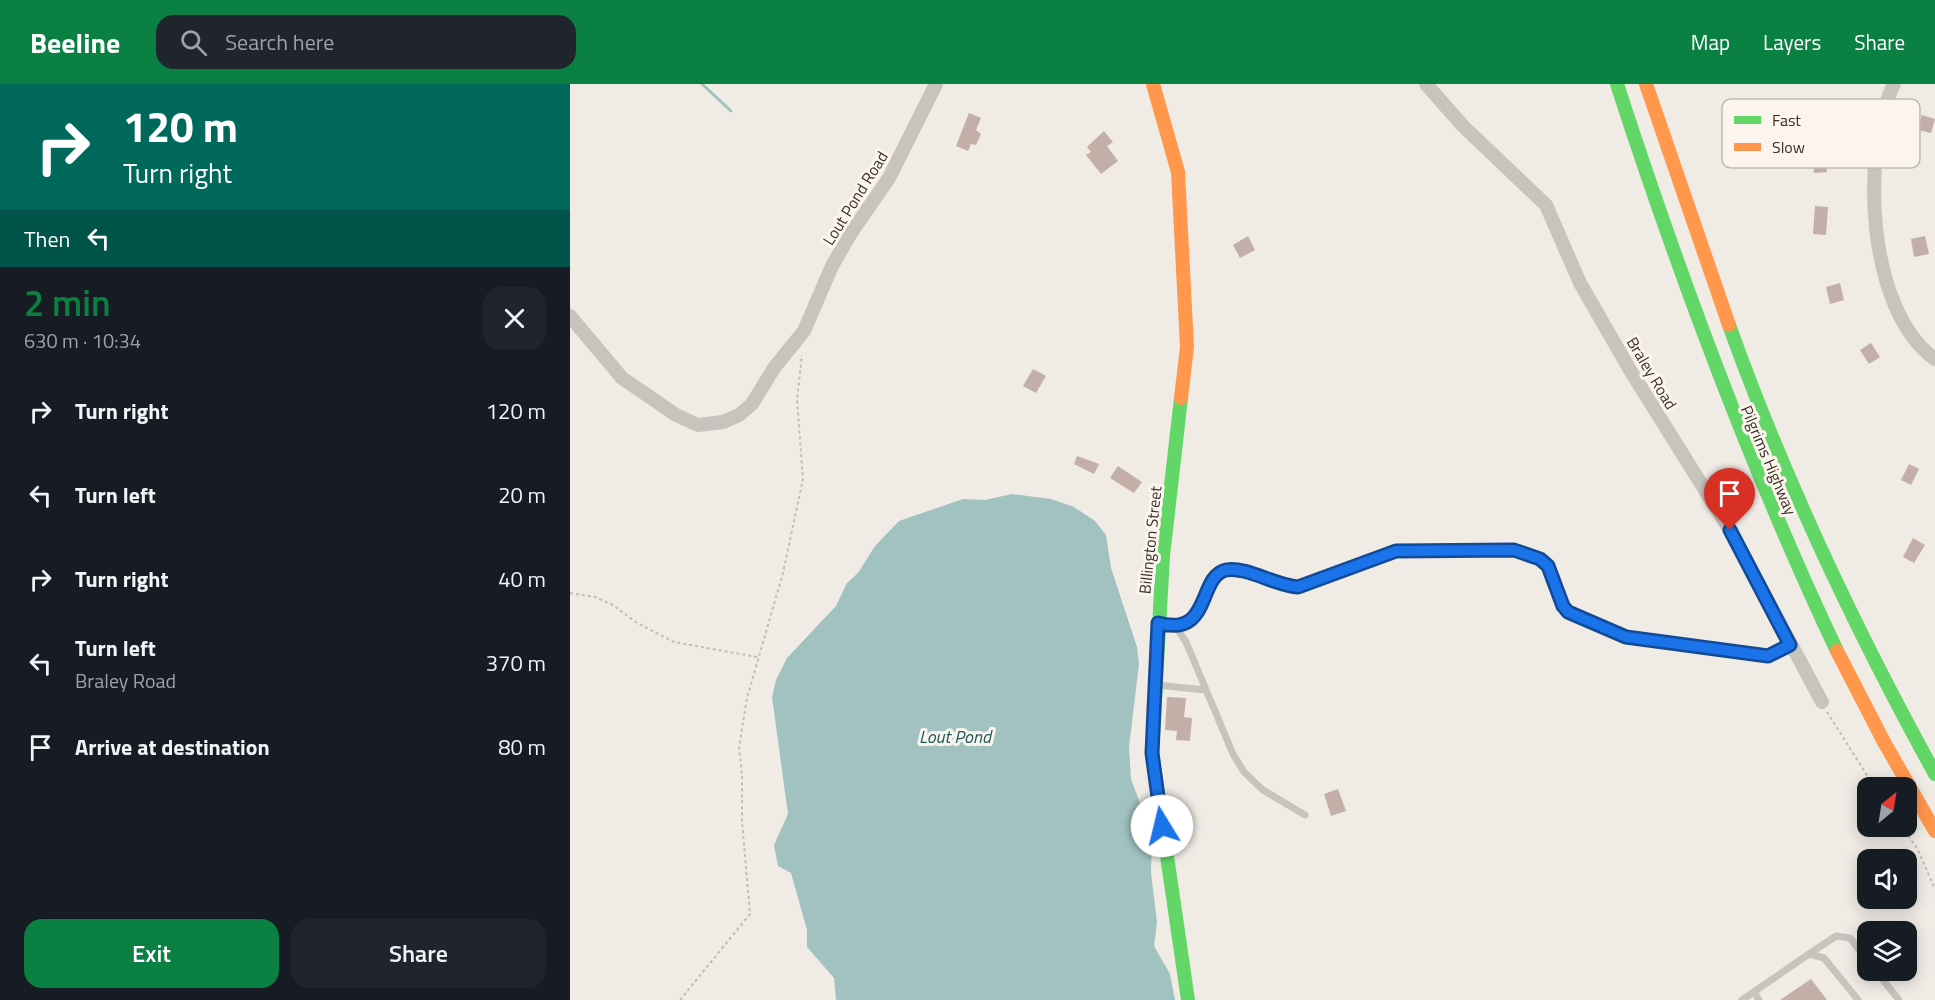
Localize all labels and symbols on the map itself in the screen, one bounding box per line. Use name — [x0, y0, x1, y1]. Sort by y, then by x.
legend — [1722, 99, 1920, 168]
text: Fast — [1772, 108, 1801, 132]
text: Slow — [1772, 135, 1805, 159]
street label: Lout Pond Road — [817, 146, 893, 250]
street label: Braley Road — [1621, 332, 1683, 414]
street label: Pilgrims Highway — [1735, 401, 1803, 519]
pin — [1704, 468, 1755, 530]
street label: Billington Street — [1132, 484, 1168, 595]
water label: Lout Pond — [919, 723, 993, 750]
north arrow — [1857, 777, 1917, 837]
position arrow — [1130, 794, 1194, 858]

